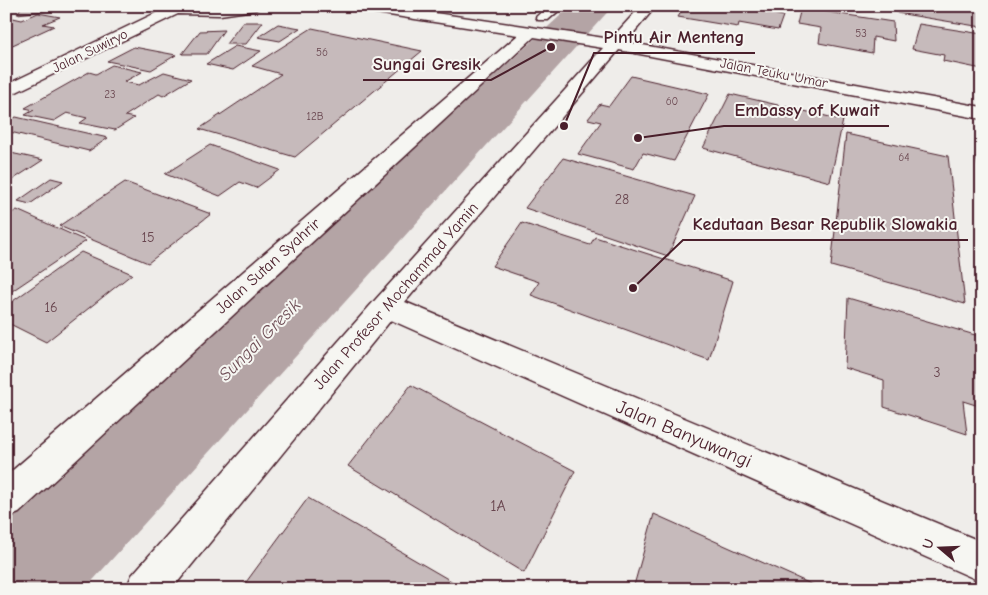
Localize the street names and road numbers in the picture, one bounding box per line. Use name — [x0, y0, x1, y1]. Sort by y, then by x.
street label: Jalan Suwiryo — [50, 25, 130, 77]
street label: Jalan Teuku Umar — [719, 54, 830, 92]
street label: Jalan Profesor Mochammad Yamin — [310, 199, 482, 393]
street label: Jalan Sutan Syahrir — [212, 214, 324, 318]
street label: Jalan Banyuwangi — [613, 395, 755, 473]

